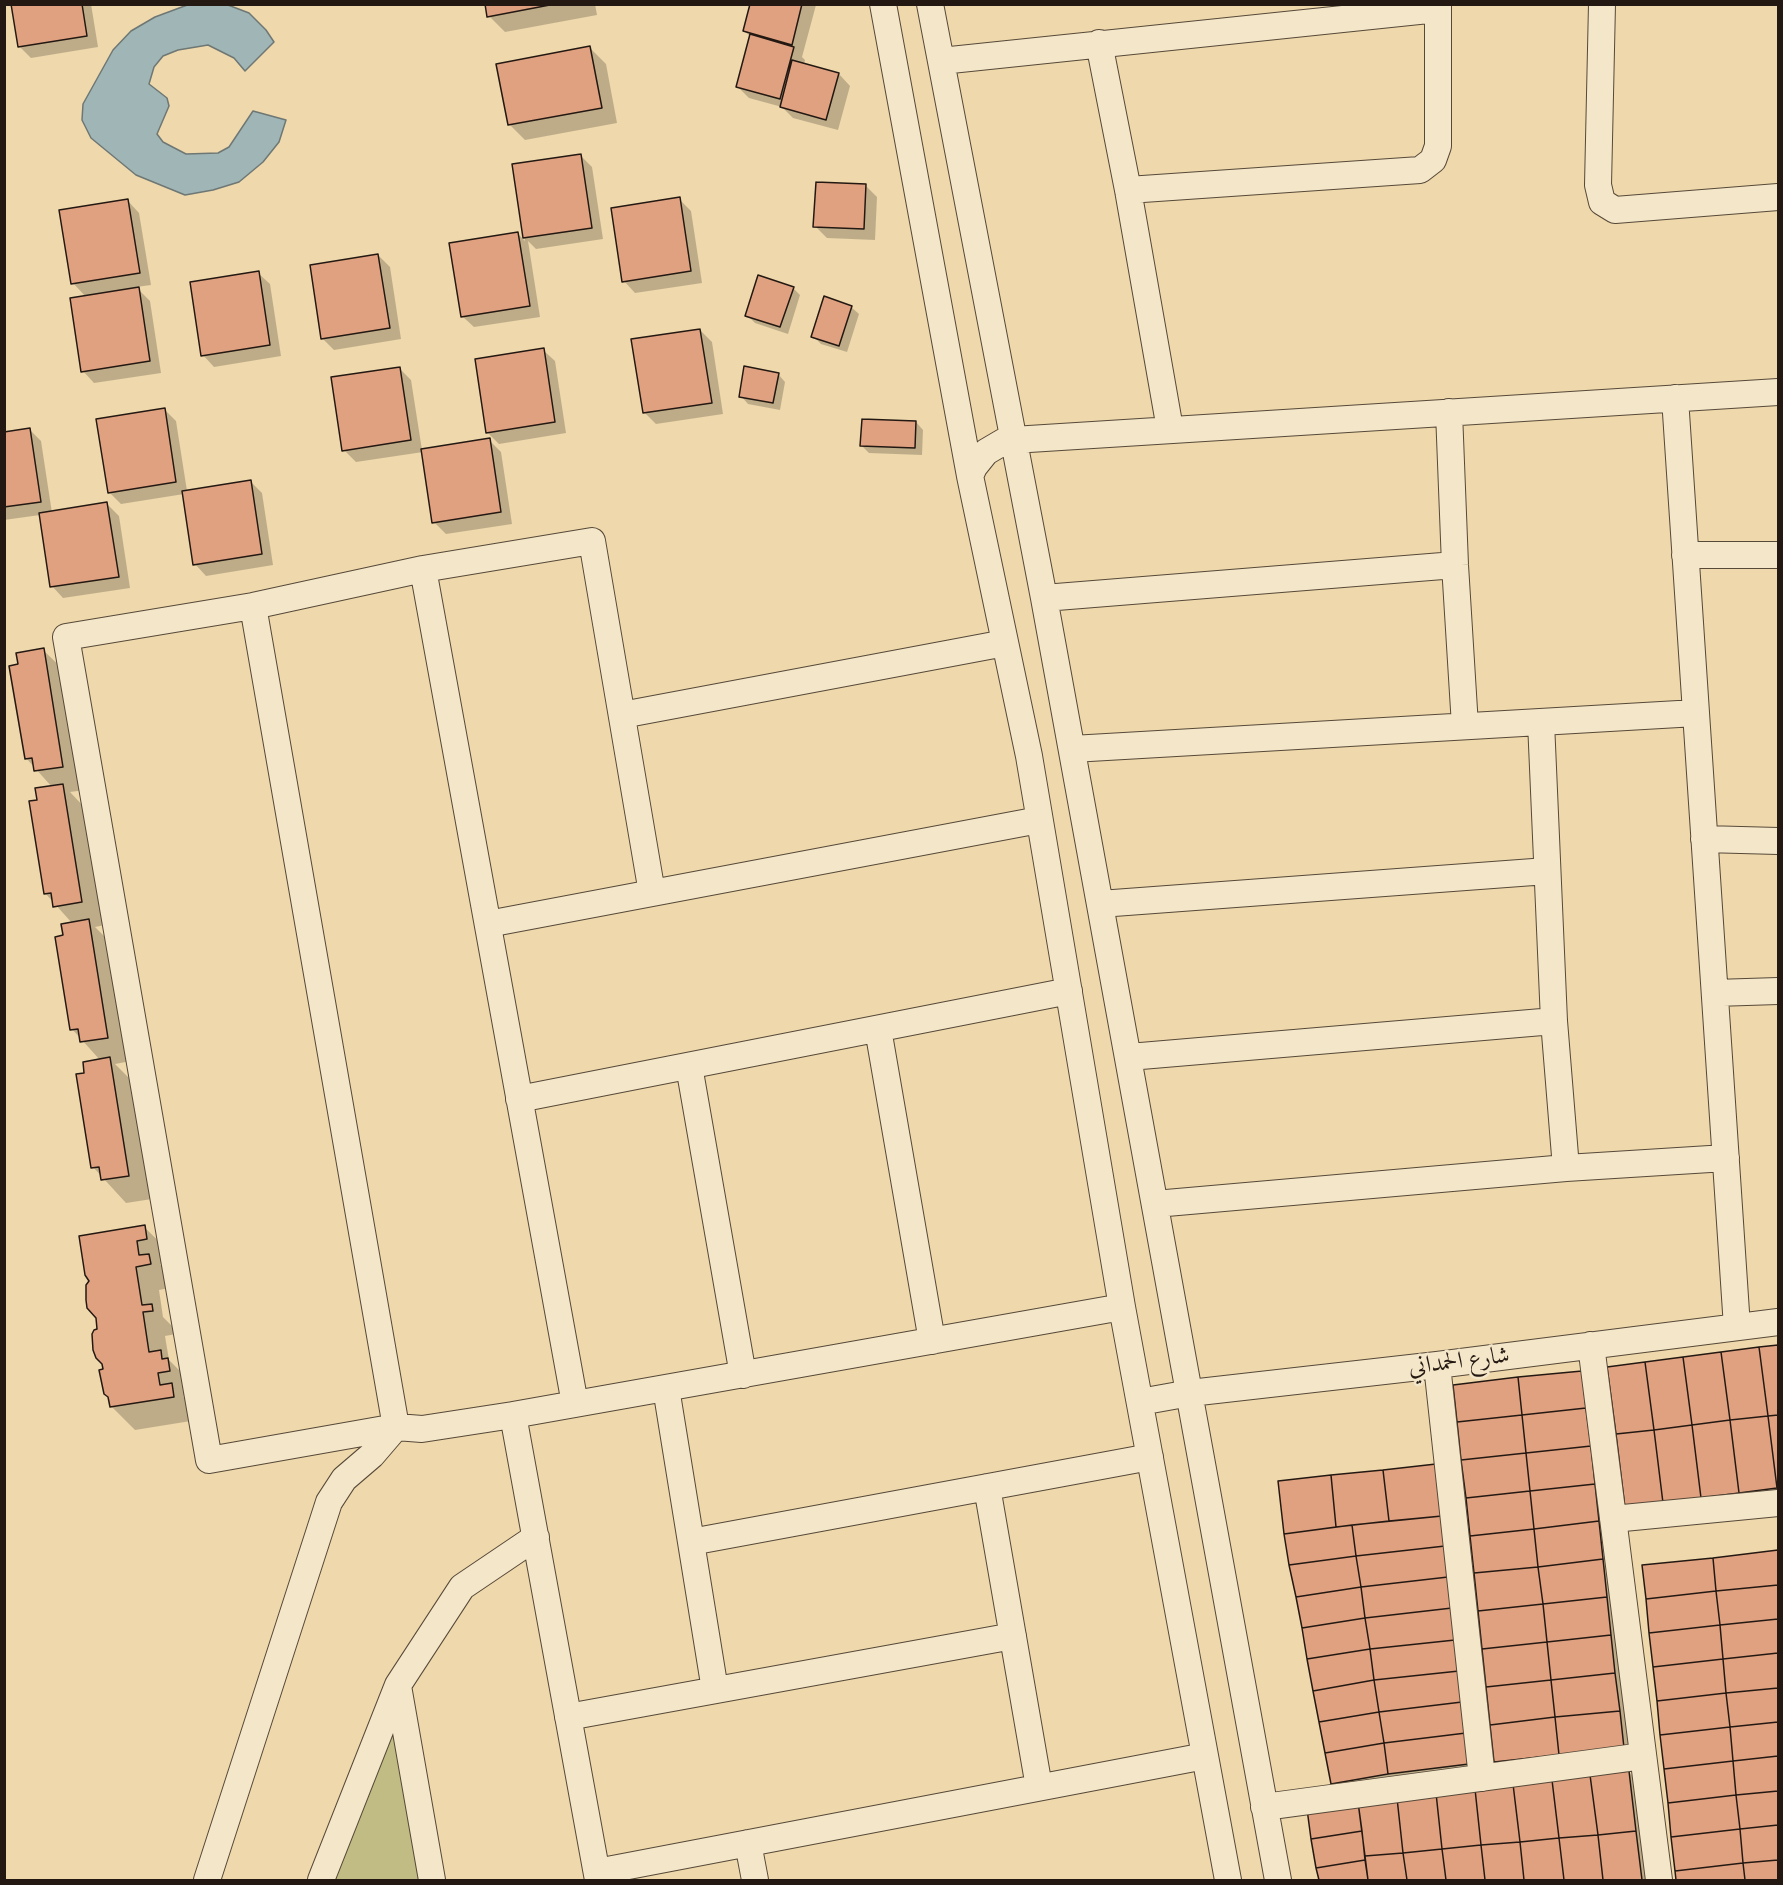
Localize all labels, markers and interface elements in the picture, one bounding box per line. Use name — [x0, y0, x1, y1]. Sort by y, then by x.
street label: شارع الحمداني — [1407, 1342, 1511, 1382]

